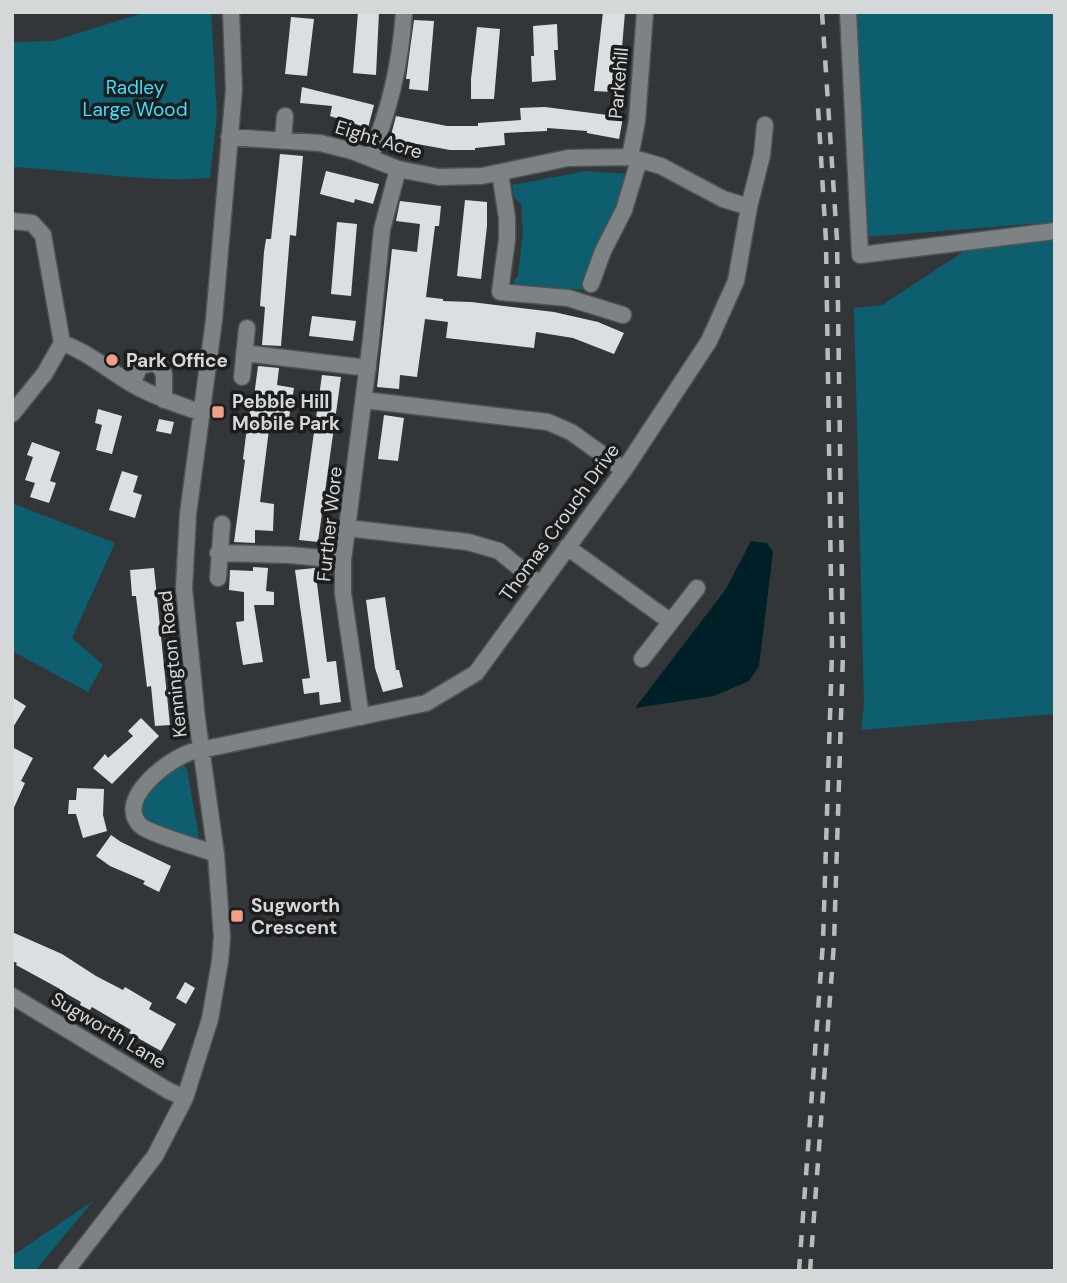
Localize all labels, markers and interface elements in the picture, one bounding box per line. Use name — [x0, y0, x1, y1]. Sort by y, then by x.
street label: Parkehill — [603, 46, 634, 120]
park label: Radley Large Wood — [82, 75, 188, 122]
street label: Eight Acre — [332, 114, 425, 165]
place label: Park Office — [126, 348, 228, 373]
marker: Park Office — [104, 352, 120, 368]
place label: Pebble Hill Mobile Park — [232, 389, 340, 436]
marker: Pebble Hill Mobile Park — [210, 404, 226, 420]
street label: Thomas Crouch Drive — [494, 438, 625, 606]
street label: Further Wore — [311, 465, 348, 583]
street label: Kennington Road — [152, 589, 193, 739]
place label: Sugworth Crescent — [251, 893, 340, 940]
marker: Sugworth Crescent — [229, 908, 245, 924]
street label: Sugworth Lane — [46, 986, 171, 1075]

